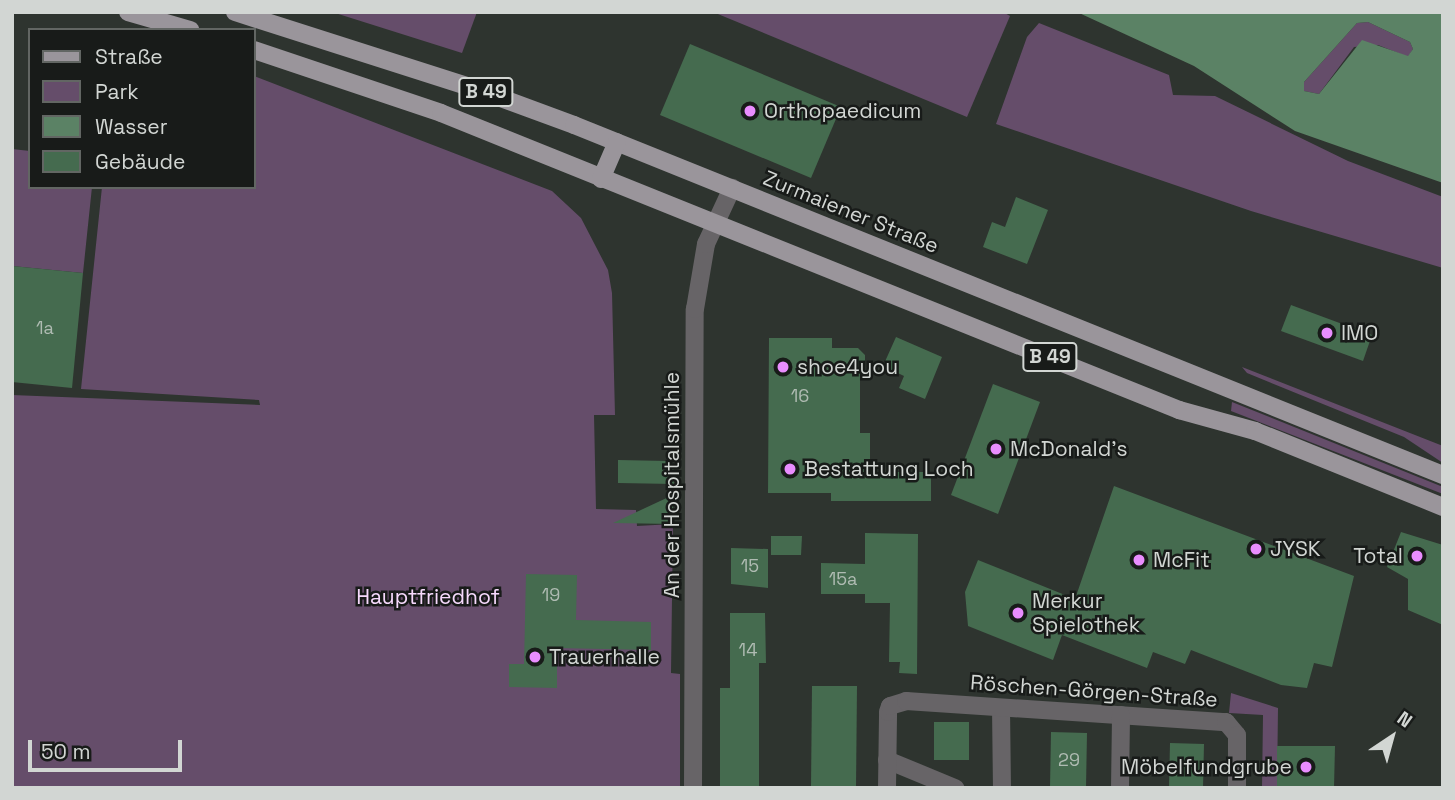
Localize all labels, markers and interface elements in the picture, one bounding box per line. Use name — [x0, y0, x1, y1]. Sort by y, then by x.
legend — [28, 28, 256, 189]
text: Straße — [95, 43, 163, 70]
road number: B 49 — [458, 76, 514, 108]
text: Park — [95, 78, 139, 105]
place label: Orthopaedicum — [764, 98, 921, 124]
marker: Orthopaedicum — [742, 103, 758, 119]
text: Wasser — [95, 113, 168, 140]
text: Gebäude — [95, 148, 185, 175]
street label: Zurmaiener Straße — [760, 165, 942, 259]
house number: 1a — [36, 317, 54, 339]
place label: IMO — [1341, 320, 1378, 346]
marker: IMO — [1319, 325, 1335, 341]
road number: B 49 — [1022, 342, 1078, 372]
place label: shoe4you — [797, 354, 898, 380]
marker: shoe4you — [775, 359, 791, 375]
street label: An der Hospitalsmühle — [659, 372, 685, 598]
house number: 16 — [791, 385, 809, 407]
place label: McDonald's — [1010, 436, 1128, 462]
marker: McDonald's — [988, 441, 1004, 457]
place label: Bestattung Loch — [804, 456, 974, 482]
marker: Bestattung Loch — [782, 461, 798, 477]
place label: JYSK — [1270, 536, 1321, 562]
marker: JYSK — [1248, 541, 1264, 557]
place label: Total — [1353, 543, 1403, 569]
place label: McFit — [1153, 547, 1210, 573]
marker: Total — [1409, 548, 1425, 564]
marker: McFit — [1131, 552, 1147, 568]
house number: 15 — [741, 555, 759, 577]
house number: 15a — [829, 568, 857, 590]
park label: Hauptfriedhof — [356, 584, 500, 610]
house number: 19 — [542, 584, 560, 606]
place label: Merkur Spielothek — [1032, 588, 1140, 638]
marker: Merkur Spielothek — [1010, 605, 1026, 621]
house number: 14 — [739, 639, 757, 661]
place label: Trauerhalle — [549, 644, 660, 670]
marker: Trauerhalle — [527, 649, 543, 665]
street label: Röschen-Görgen-Straße — [969, 670, 1219, 712]
north arrow — [1357, 702, 1427, 772]
text: N — [1392, 706, 1417, 733]
scale bar — [32, 726, 186, 770]
text: 50 m — [41, 738, 91, 765]
house number: 29 — [1058, 749, 1080, 771]
place label: Möbelfundgrube — [1121, 754, 1292, 780]
marker: Möbelfundgrube — [1298, 759, 1314, 775]

